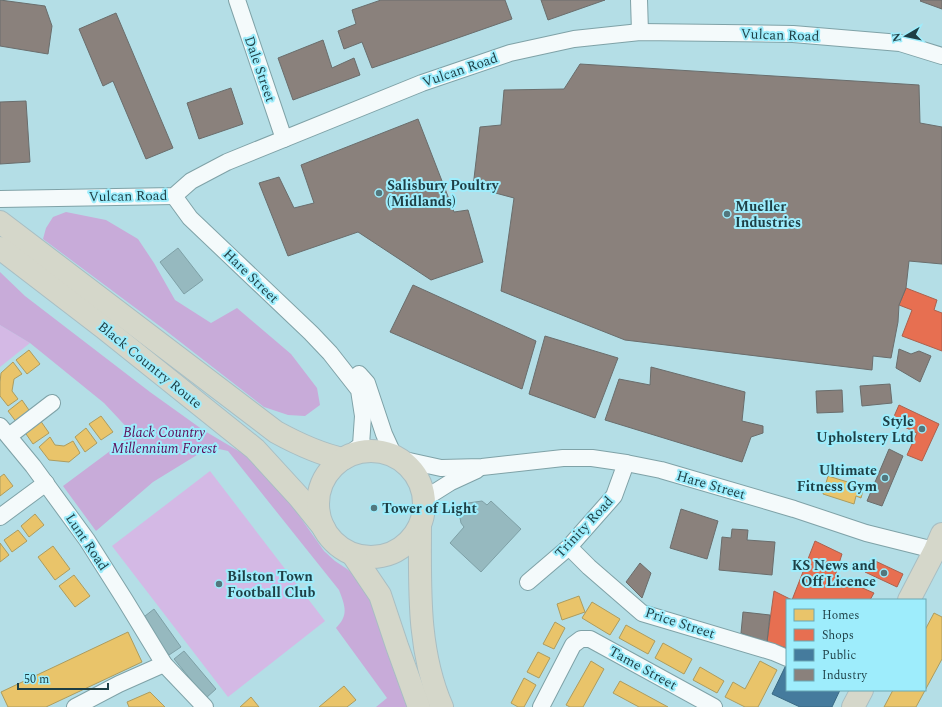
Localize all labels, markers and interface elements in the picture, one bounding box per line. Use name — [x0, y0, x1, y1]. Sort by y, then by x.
north arrow — [886, 16, 926, 56]
street label: Vulcan Road — [740, 23, 820, 47]
text: N — [888, 32, 906, 43]
street label: Dale Street — [239, 33, 281, 105]
street label: Vulcan Road — [419, 47, 501, 93]
place label: Salisbury Poultry (Midlands) — [387, 175, 500, 212]
street label: Vulcan Road — [88, 185, 168, 207]
marker: Salisbury Poultry (Midlands) — [374, 188, 384, 198]
place label: Mueller Industries — [735, 196, 801, 233]
marker: Mueller Industries — [722, 209, 732, 219]
street label: Hare Street — [218, 244, 284, 308]
street label: Black Country Route — [93, 316, 207, 414]
place label: Style Upholstery Ltd — [816, 411, 914, 448]
park label: Black Country Millennium Forest — [111, 422, 217, 459]
marker: Style Upholstery Ltd — [917, 424, 927, 434]
place label: Ultimate Fitness Gym — [797, 460, 877, 497]
street label: Hare Street — [674, 465, 748, 505]
marker: Ultimate Fitness Gym — [880, 473, 890, 483]
street label: Trinity Road — [550, 491, 618, 563]
place label: Tower of Light — [382, 498, 477, 519]
marker: Tower of Light — [369, 503, 379, 513]
street label: Lunt Road — [60, 509, 114, 575]
place label: KS News and Off Licence — [792, 555, 876, 592]
place label: Bilston Town Football Club — [227, 566, 315, 603]
marker: KS News and Off Licence — [879, 568, 889, 578]
marker: Bilston Town Football Club — [214, 579, 224, 589]
legend — [786, 599, 926, 691]
street label: Price Street — [642, 602, 718, 644]
text: Homes — [822, 606, 860, 625]
text: Shops — [822, 626, 854, 645]
street label: Tame Street — [605, 641, 681, 695]
text: Public — [822, 646, 856, 665]
scale bar — [18, 665, 108, 691]
text: Industry — [822, 666, 868, 685]
text: 50 m — [24, 670, 49, 689]

